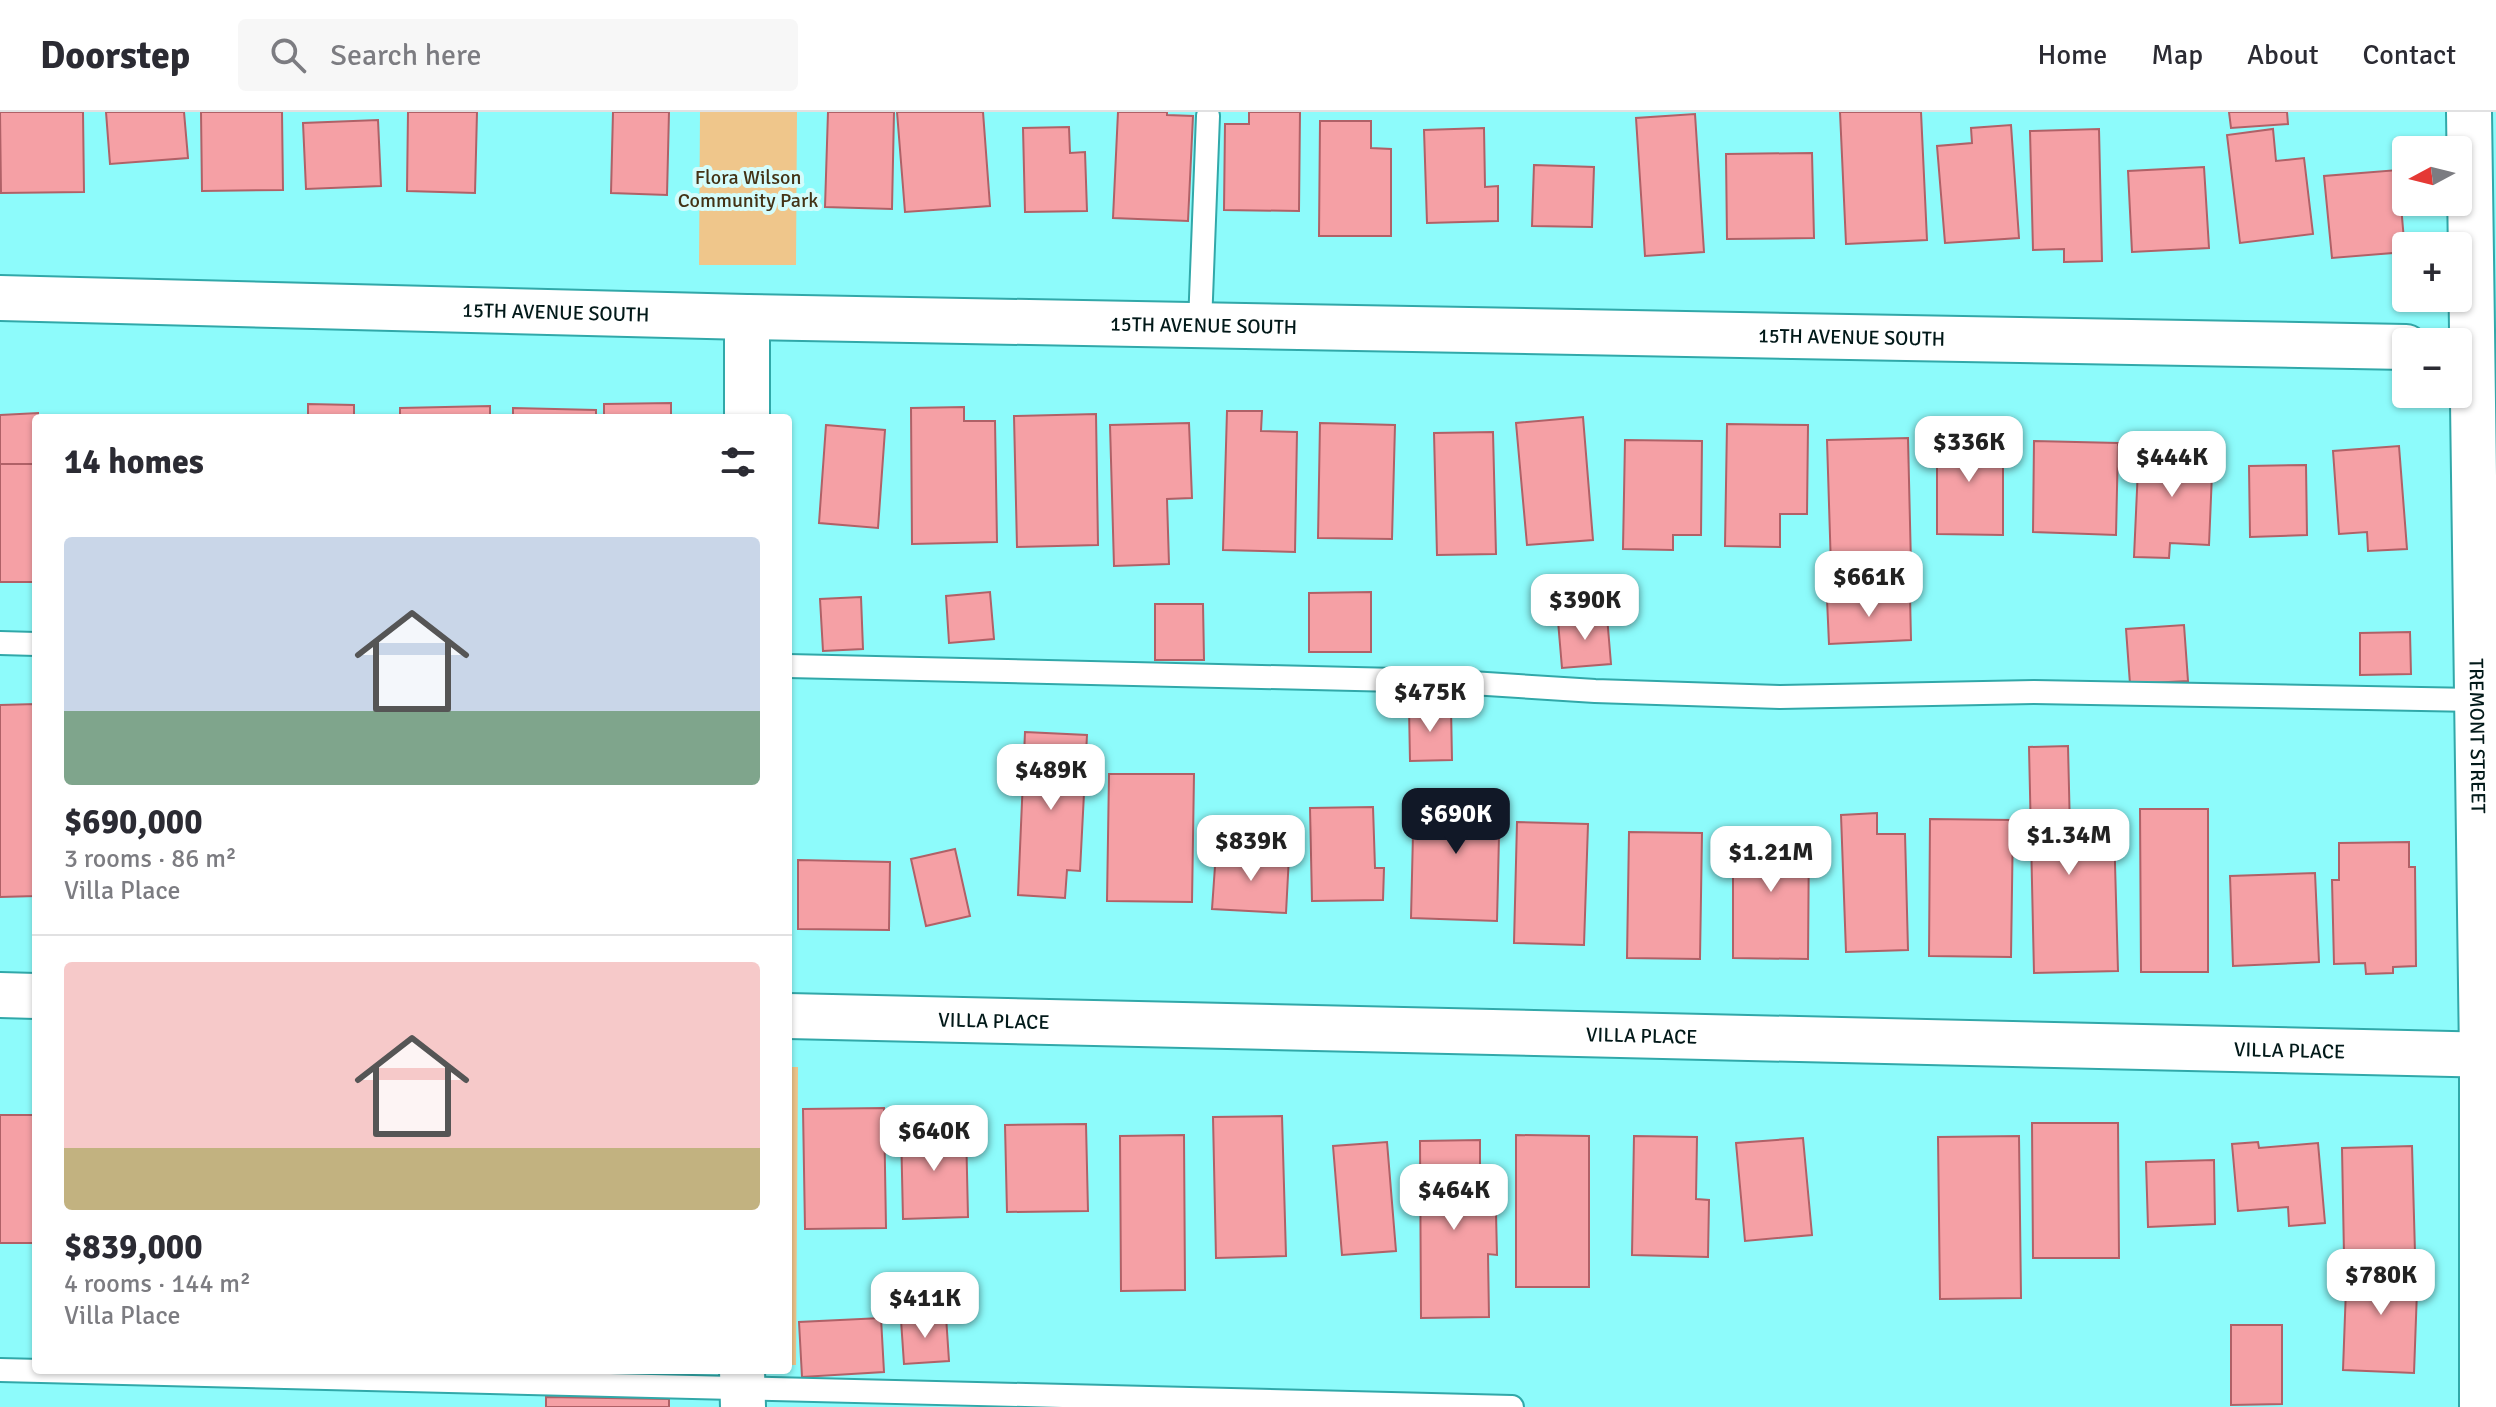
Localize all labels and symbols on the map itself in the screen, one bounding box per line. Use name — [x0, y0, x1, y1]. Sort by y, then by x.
north arrow — [2392, 136, 2472, 216]
park label: Flora Wilson Community Park — [678, 165, 818, 213]
street label: 15TH AVENUE SOUTH — [462, 297, 650, 327]
street label: 15TH AVENUE SOUTH — [1110, 311, 1297, 339]
street label: 15TH AVENUE SOUTH — [1758, 323, 1945, 351]
pin: $336K — [1913, 416, 2025, 484]
pin: $444K — [2116, 431, 2228, 499]
pin: $661K — [1813, 551, 1925, 619]
pin: $390K — [1529, 574, 1641, 642]
street label: TREMONT STREET — [2464, 658, 2491, 814]
pin: $475K — [1374, 666, 1486, 734]
pin: $489K — [995, 744, 1107, 812]
pin: $690K — [1400, 788, 1512, 856]
pin: $1.34M — [2004, 809, 2134, 877]
pin: $839K — [1195, 815, 1307, 883]
pin: $1.21M — [1706, 826, 1836, 894]
street label: VILLA PLACE — [938, 1007, 1050, 1034]
street label: VILLA PLACE — [1586, 1022, 1698, 1049]
street label: VILLA PLACE — [2234, 1037, 2346, 1064]
pin: $640K — [878, 1105, 990, 1173]
pin: $464K — [1398, 1164, 1510, 1232]
pin: $780K — [2325, 1249, 2437, 1317]
pin: $411K — [869, 1272, 981, 1340]

